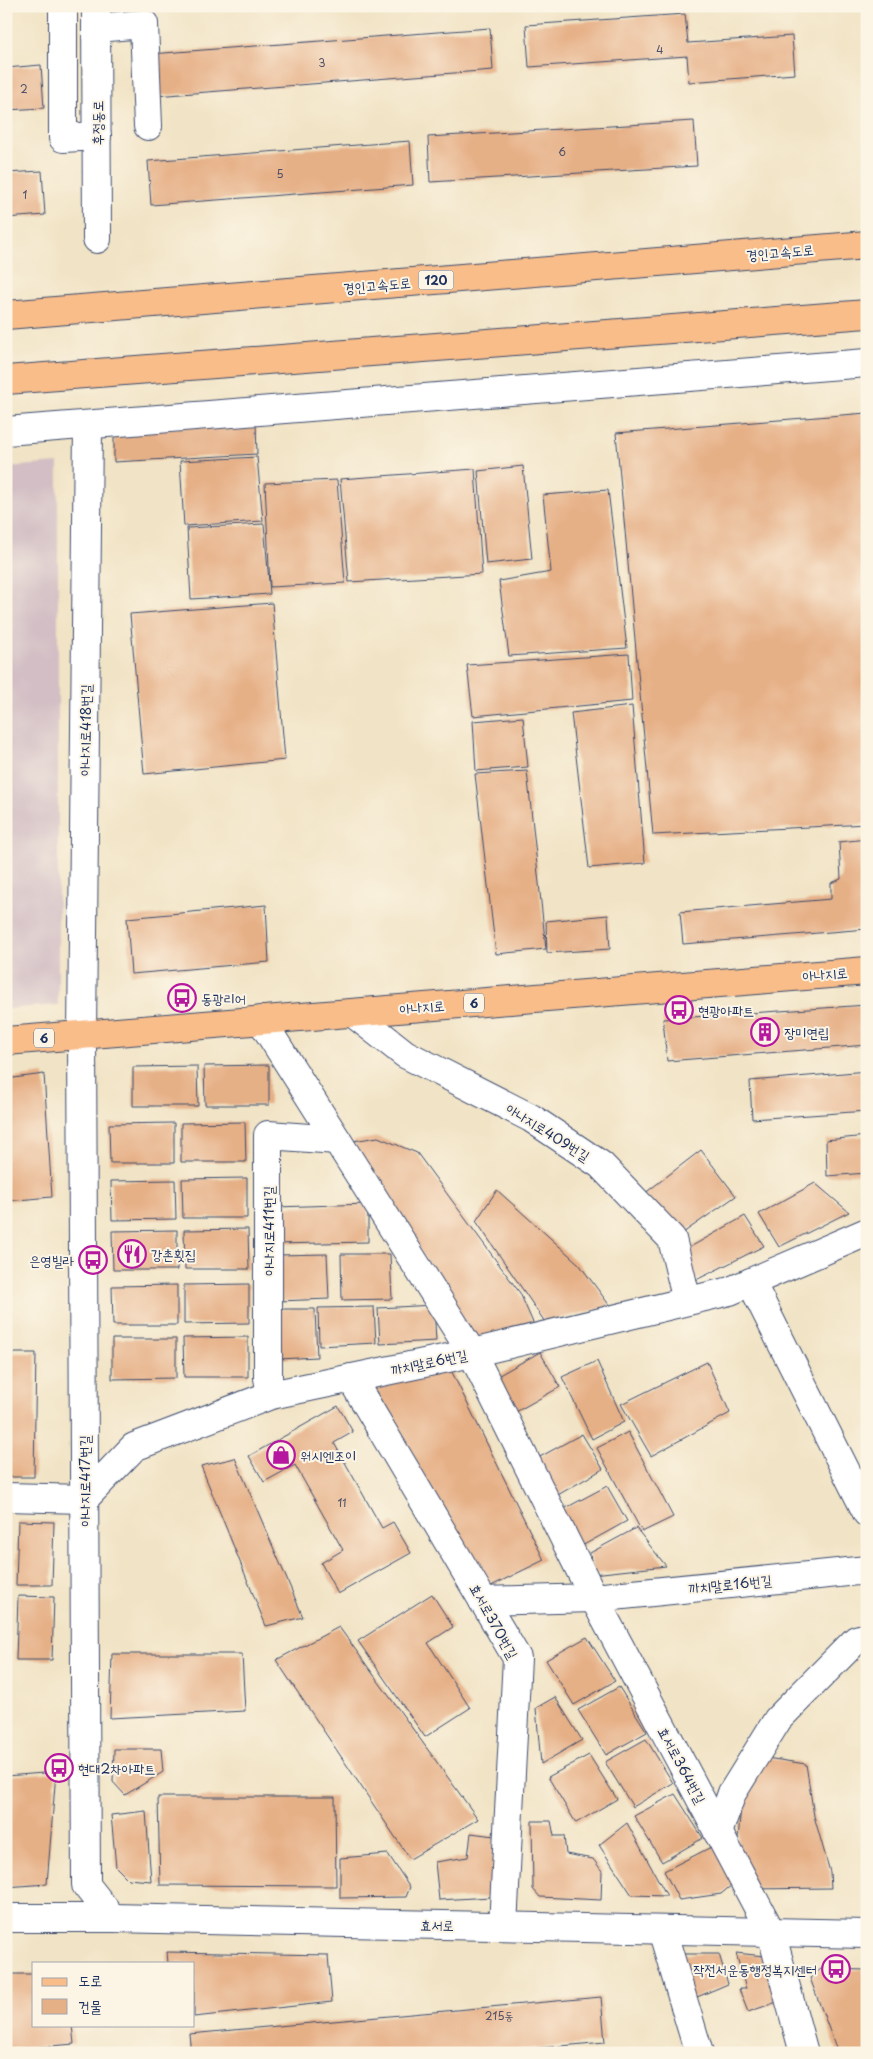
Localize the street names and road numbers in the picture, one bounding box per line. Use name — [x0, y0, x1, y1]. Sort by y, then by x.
street label: 후정동로 — [87, 100, 108, 146]
street label: 경인고속도로 — [745, 239, 815, 265]
road number: 120 — [418, 270, 454, 290]
street label: 경인고속도로 — [342, 272, 412, 298]
street label: 아나지로418번길 — [74, 683, 96, 776]
street label: 아나지로 — [802, 962, 848, 986]
road number: 6 — [464, 994, 484, 1012]
street label: 아나지로 — [399, 995, 445, 1019]
road number: 6 — [34, 1028, 54, 1048]
street label: 아나지로409번길 — [502, 1098, 595, 1167]
street label: 아나지로411번길 — [258, 1186, 279, 1276]
street label: 까치말로6번길 — [389, 1344, 470, 1380]
street label: 아나지로417번길 — [74, 1435, 95, 1527]
street label: 까치말로16번길 — [687, 1569, 773, 1599]
street label: 효서로370번길 — [465, 1580, 524, 1663]
street label: 효서로364번길 — [653, 1723, 711, 1808]
street label: 효서로 — [420, 1914, 454, 1936]

